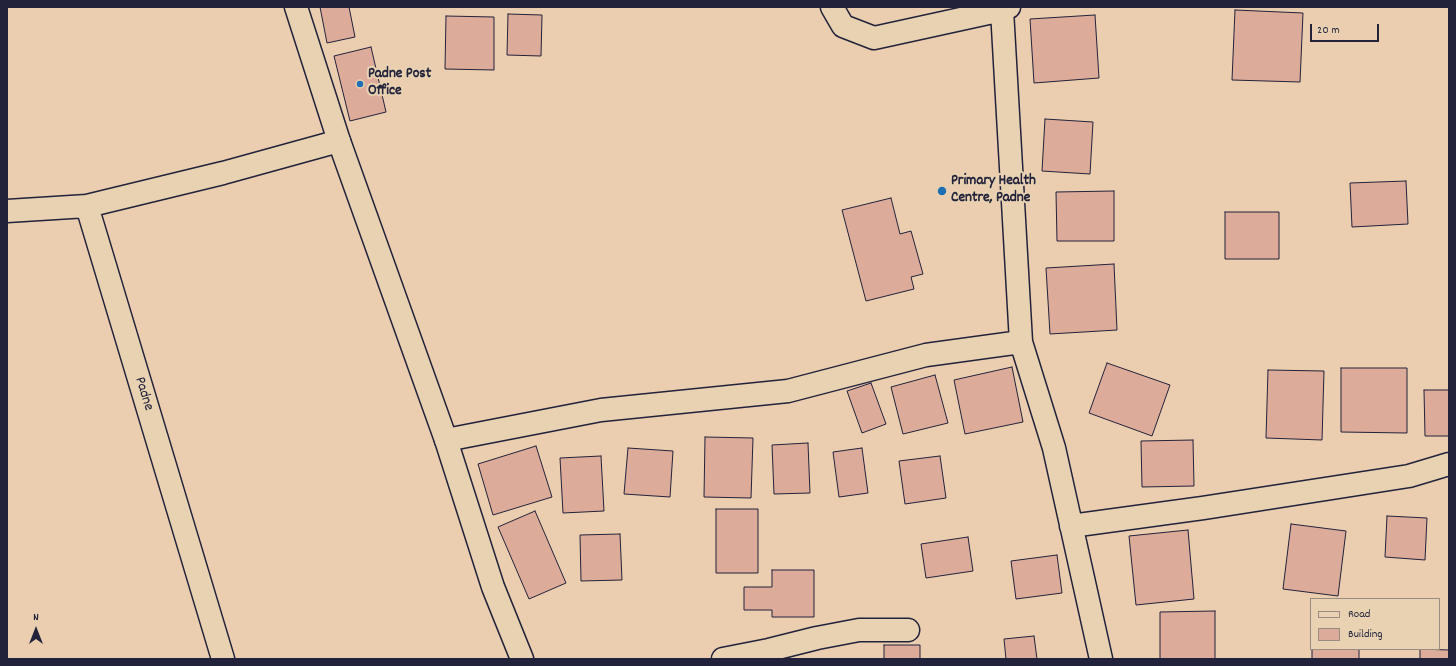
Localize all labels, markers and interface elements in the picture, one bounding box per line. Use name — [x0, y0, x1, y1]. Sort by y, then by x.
scale bar — [1312, 16, 1381, 42]
text: 20 m — [1317, 22, 1340, 39]
place label: Padne Post Office — [368, 66, 431, 101]
marker: Padne Post Office — [355, 79, 365, 89]
place label: Primary Health Centre, Padne — [951, 173, 1036, 208]
marker: Primary Health Centre, Padne — [936, 185, 948, 197]
street label: Padne — [129, 375, 157, 413]
legend — [1310, 598, 1440, 650]
text: Road — [1348, 606, 1370, 623]
north arrow — [16, 610, 56, 650]
text: N — [33, 610, 39, 626]
text: Building — [1348, 626, 1383, 643]

